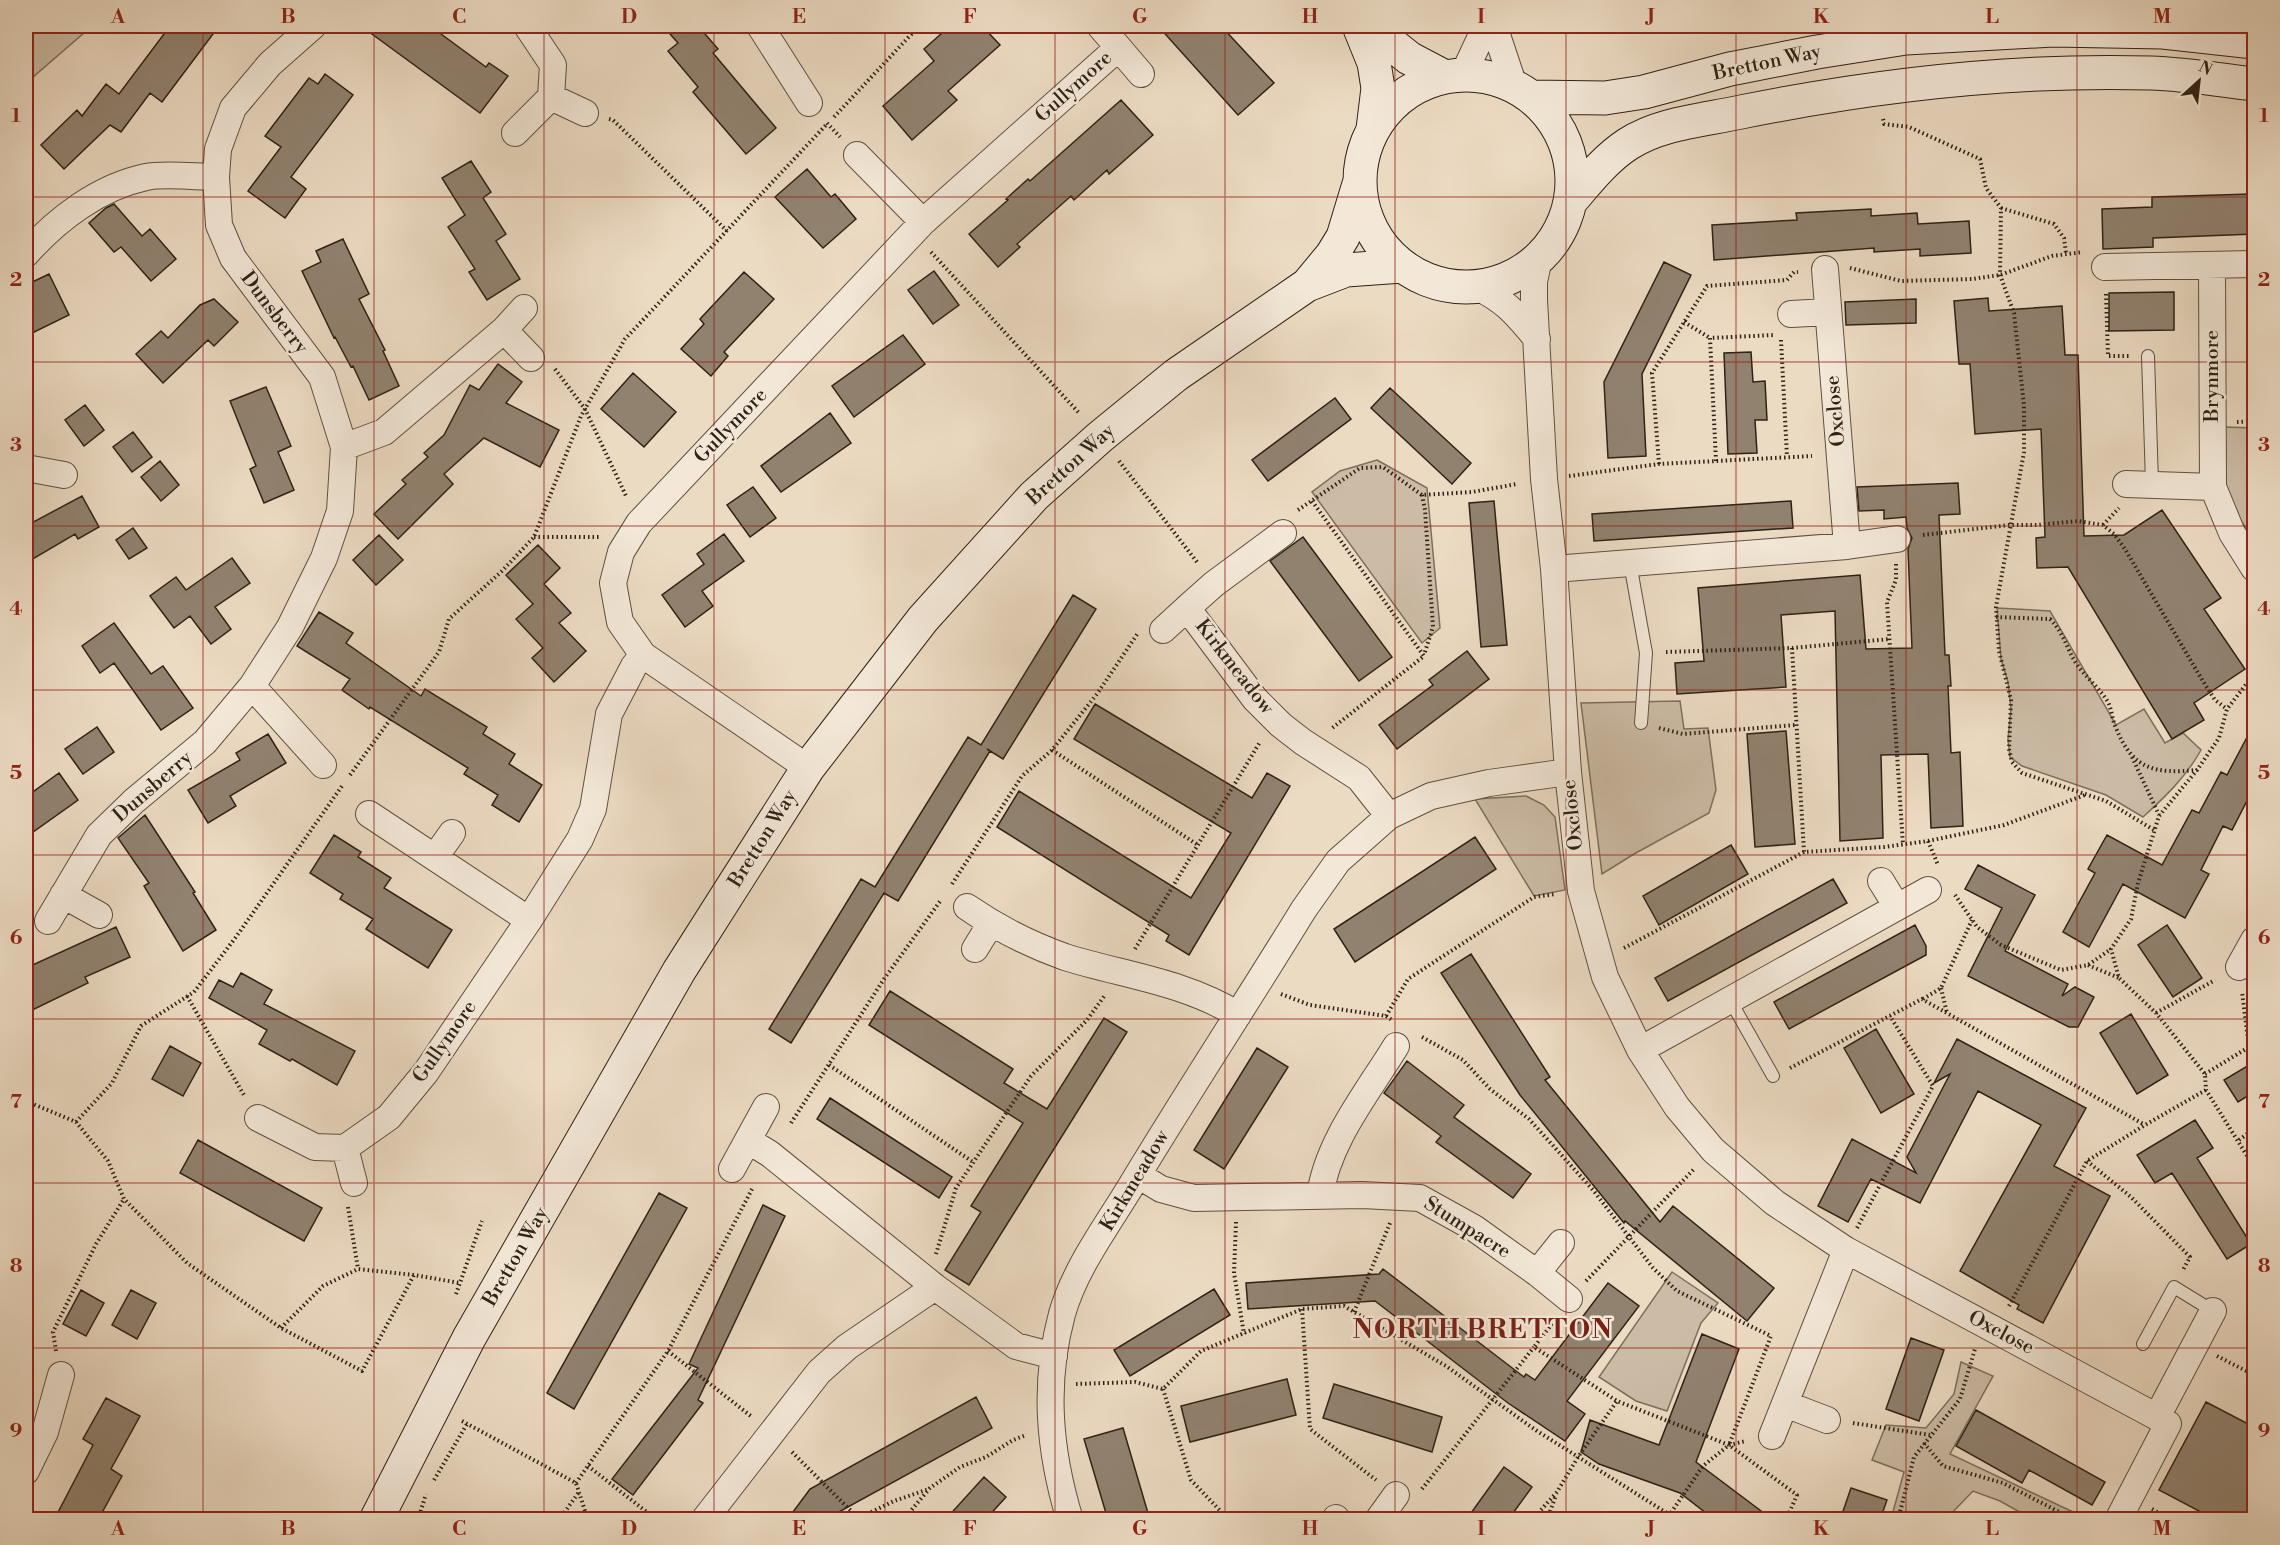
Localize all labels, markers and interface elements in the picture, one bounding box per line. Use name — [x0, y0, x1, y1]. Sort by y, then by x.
text: A — [110, 5, 126, 30]
text: B — [280, 5, 296, 30]
text: C — [452, 5, 466, 30]
text: D — [621, 5, 637, 30]
text: E — [792, 5, 806, 30]
text: F — [963, 5, 977, 30]
text: G — [1132, 5, 1148, 30]
text: H — [1302, 5, 1319, 30]
text: I — [1477, 5, 1485, 30]
text: J — [1644, 5, 1655, 30]
text: K — [1813, 5, 1830, 30]
text: L — [1985, 5, 1999, 30]
text: M — [2153, 5, 2172, 30]
street label: Bretton Way — [1709, 39, 1824, 87]
street label: Gullymore — [1030, 46, 1118, 128]
north arrow — [2169, 51, 2229, 111]
text: N — [2195, 57, 2216, 80]
text: 1 — [11, 104, 21, 129]
text: 1 — [2259, 104, 2269, 129]
street label: Dunsberry — [235, 267, 313, 360]
text: 2 — [10, 268, 22, 293]
text: 2 — [2258, 268, 2270, 293]
street label: Brynmore — [2200, 330, 2225, 423]
street label: Oxclose — [1820, 374, 1852, 448]
street label: Gullymore — [689, 383, 773, 469]
street label: Bretton Way — [1021, 419, 1121, 512]
text: 3 — [10, 433, 22, 458]
text: 3 — [2258, 433, 2270, 458]
text: 4 — [9, 597, 23, 622]
text: 4 — [2257, 597, 2271, 622]
street label: Kirkmeadow — [1189, 614, 1280, 721]
street label: Dunsberry — [108, 745, 198, 828]
text: 5 — [10, 761, 22, 786]
text: 5 — [2258, 761, 2270, 786]
street label: Oxclose — [1557, 778, 1589, 852]
street label: Bretton Way — [723, 785, 803, 893]
text: 6 — [10, 926, 23, 951]
text: 6 — [2258, 926, 2271, 951]
street label: Gullymore — [407, 996, 483, 1088]
text: 7 — [10, 1090, 22, 1115]
text: 7 — [2258, 1090, 2270, 1115]
street label: Kirkmeadow — [1095, 1125, 1176, 1236]
street label: Stumpacre — [1419, 1191, 1515, 1265]
street label: Bretton Way — [477, 1203, 555, 1312]
text: 8 — [10, 1254, 23, 1279]
text: 8 — [2258, 1254, 2271, 1279]
street label: Oxclose — [1964, 1305, 2038, 1361]
district label: NORTH BRETTON — [1352, 1314, 1614, 1346]
text: 9 — [10, 1419, 22, 1444]
text: 9 — [2258, 1419, 2270, 1444]
text: A — [110, 1517, 126, 1542]
text: B — [280, 1517, 296, 1542]
text: C — [452, 1517, 466, 1542]
text: D — [621, 1517, 637, 1542]
text: E — [792, 1517, 806, 1542]
text: F — [963, 1517, 977, 1542]
text: G — [1132, 1517, 1148, 1542]
text: H — [1302, 1517, 1319, 1542]
text: I — [1477, 1517, 1485, 1542]
text: J — [1644, 1517, 1655, 1542]
text: K — [1813, 1517, 1830, 1542]
text: L — [1985, 1517, 1999, 1542]
text: M — [2153, 1517, 2172, 1542]

